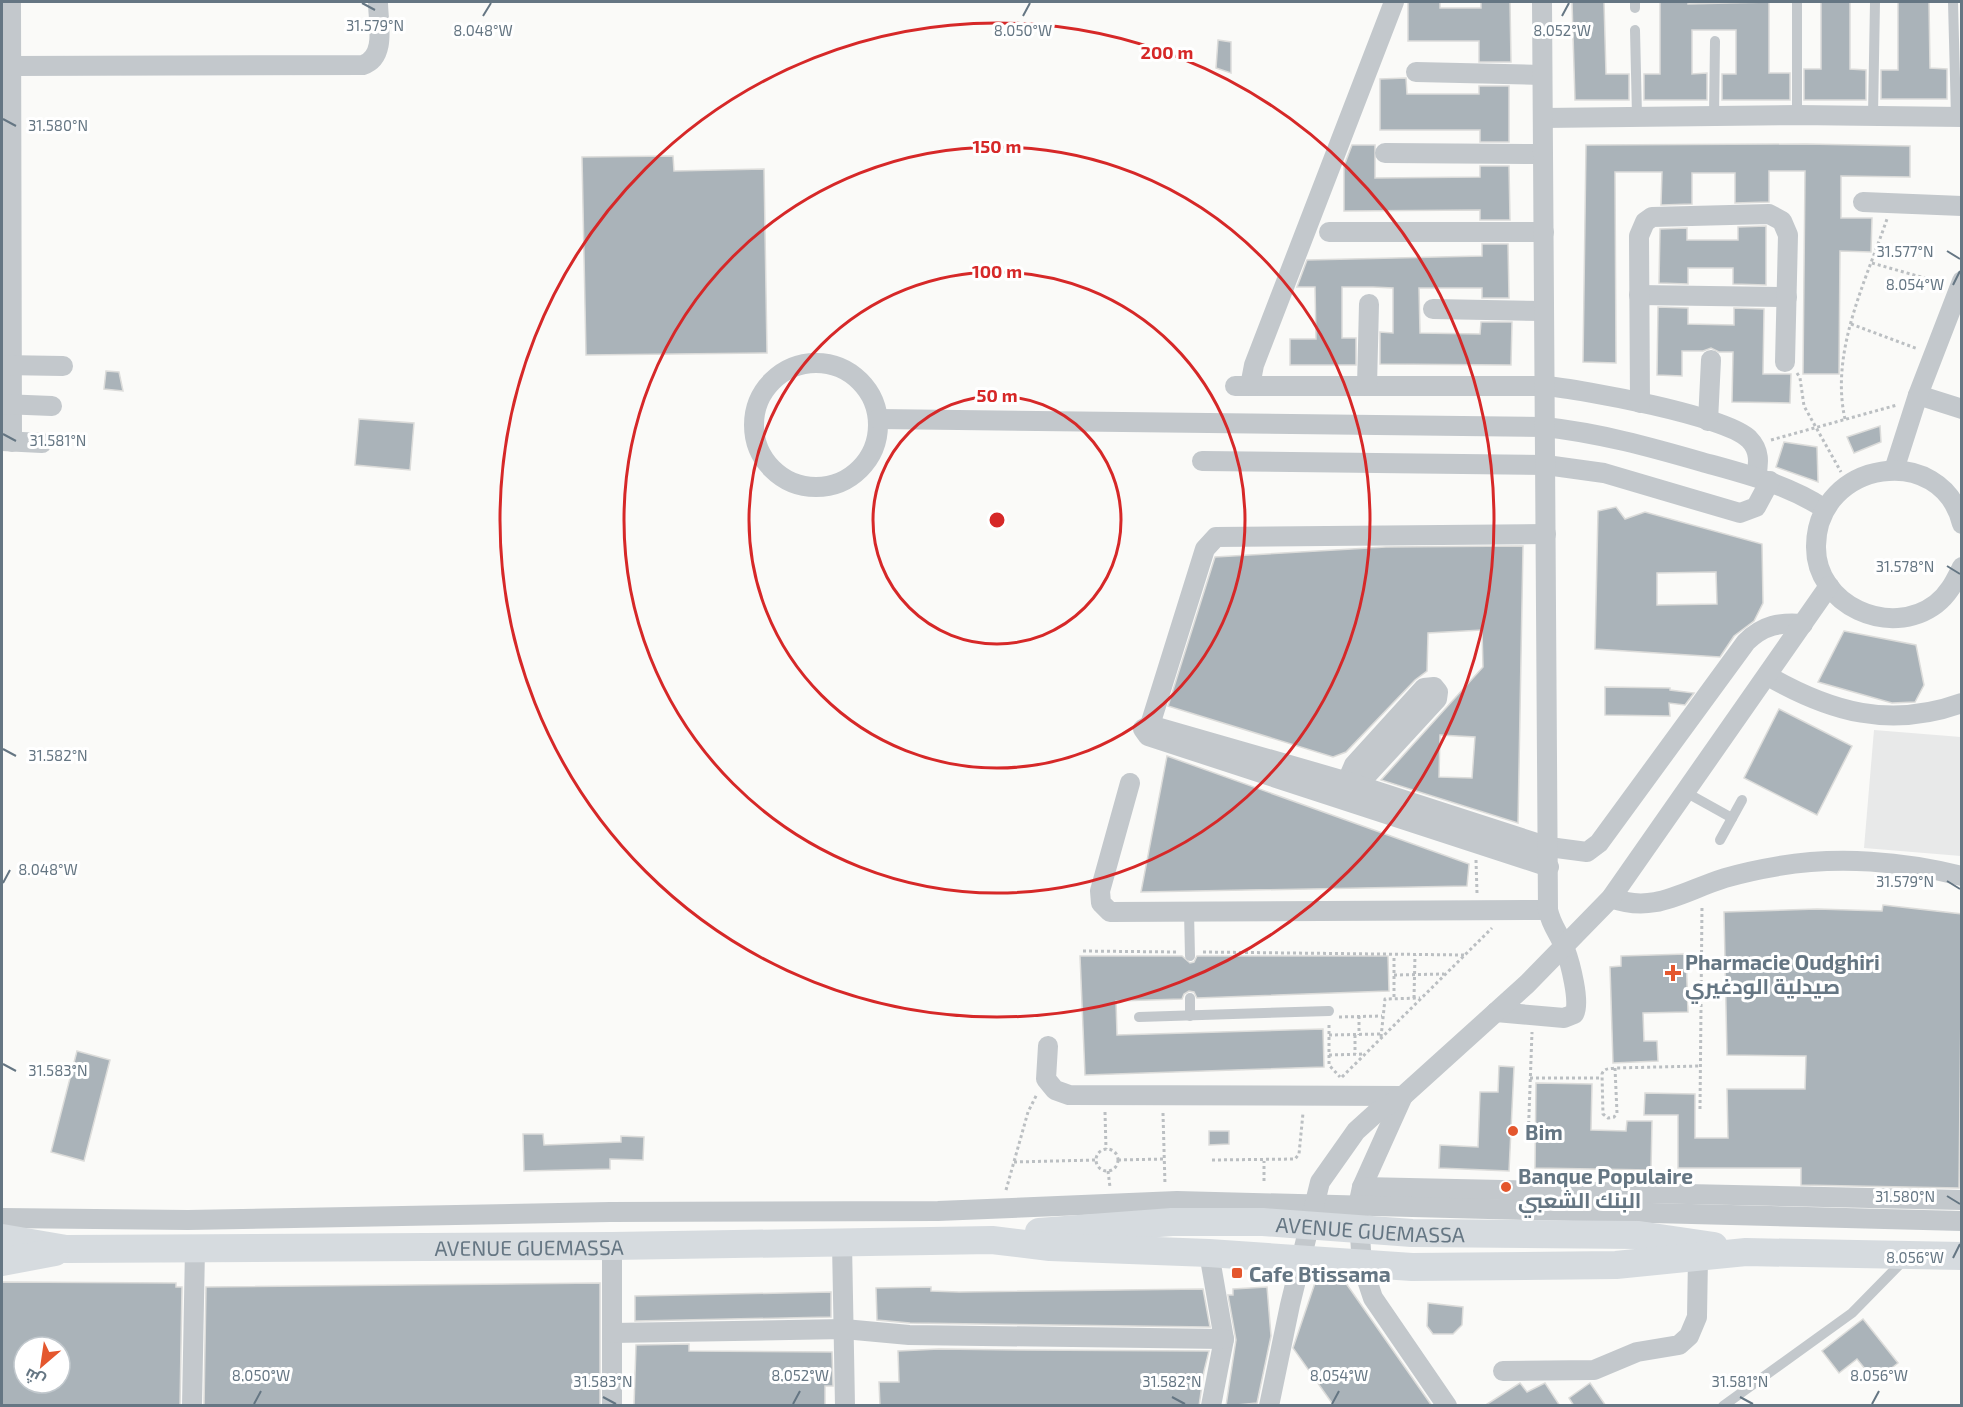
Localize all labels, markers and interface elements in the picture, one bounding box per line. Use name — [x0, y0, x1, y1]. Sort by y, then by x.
text: 31.579°N — [346, 16, 404, 34]
text: 8.048°W — [453, 21, 513, 39]
text: 8.050°W — [994, 21, 1052, 39]
text: 8.052°W — [1533, 21, 1591, 39]
text: 200 m — [1141, 41, 1193, 63]
text: 31.580°N — [28, 116, 88, 134]
text: 150 m — [973, 135, 1021, 157]
text: 31.577°N — [1876, 242, 1934, 260]
text: 100 m — [972, 260, 1022, 282]
text: 8.054°W — [1886, 275, 1944, 293]
text: 50 m — [976, 384, 1018, 406]
text: 31.581°N — [30, 431, 86, 449]
centre of rings — [987, 510, 1007, 530]
text: 31.578°N — [1876, 557, 1934, 575]
text: 31.582°N — [28, 746, 88, 764]
text: 8.048°W — [18, 860, 78, 878]
text: 31.579°N — [1876, 872, 1934, 890]
place label: Pharmacie Oudghiri صيدلية الودغيري — [1685, 949, 1880, 1004]
marker: Pharmacie Oudghiri صيدلية الودغيري — [1666, 966, 1680, 980]
text: 31.583°N — [28, 1061, 88, 1079]
place label: Bim — [1525, 1119, 1563, 1144]
marker: Bim — [1506, 1124, 1520, 1138]
place label: Banque Populaire البنك الشعبي — [1518, 1163, 1693, 1218]
marker: Banque Populaire البنك الشعبي — [1499, 1180, 1513, 1194]
text: 31.580°N — [1875, 1187, 1935, 1205]
street label: AVENUE GUEMASSA — [1275, 1210, 1465, 1246]
street label: AVENUE GUEMASSA — [434, 1233, 624, 1259]
text: 8.056°W — [1886, 1248, 1944, 1266]
place label: Cafe Btissama — [1249, 1261, 1391, 1286]
marker: Cafe Btissama — [1230, 1266, 1244, 1280]
north arrow — [12, 1335, 72, 1395]
text: ش — [21, 1364, 49, 1392]
text: 8.050°W — [232, 1366, 290, 1384]
text: 8.052°W — [771, 1366, 829, 1384]
text: 8.054°W — [1310, 1366, 1368, 1384]
text: 8.056°W — [1850, 1366, 1908, 1384]
text: 31.583°N — [573, 1372, 633, 1390]
text: 31.582°N — [1142, 1372, 1202, 1390]
text: 31.581°N — [1712, 1372, 1768, 1390]

